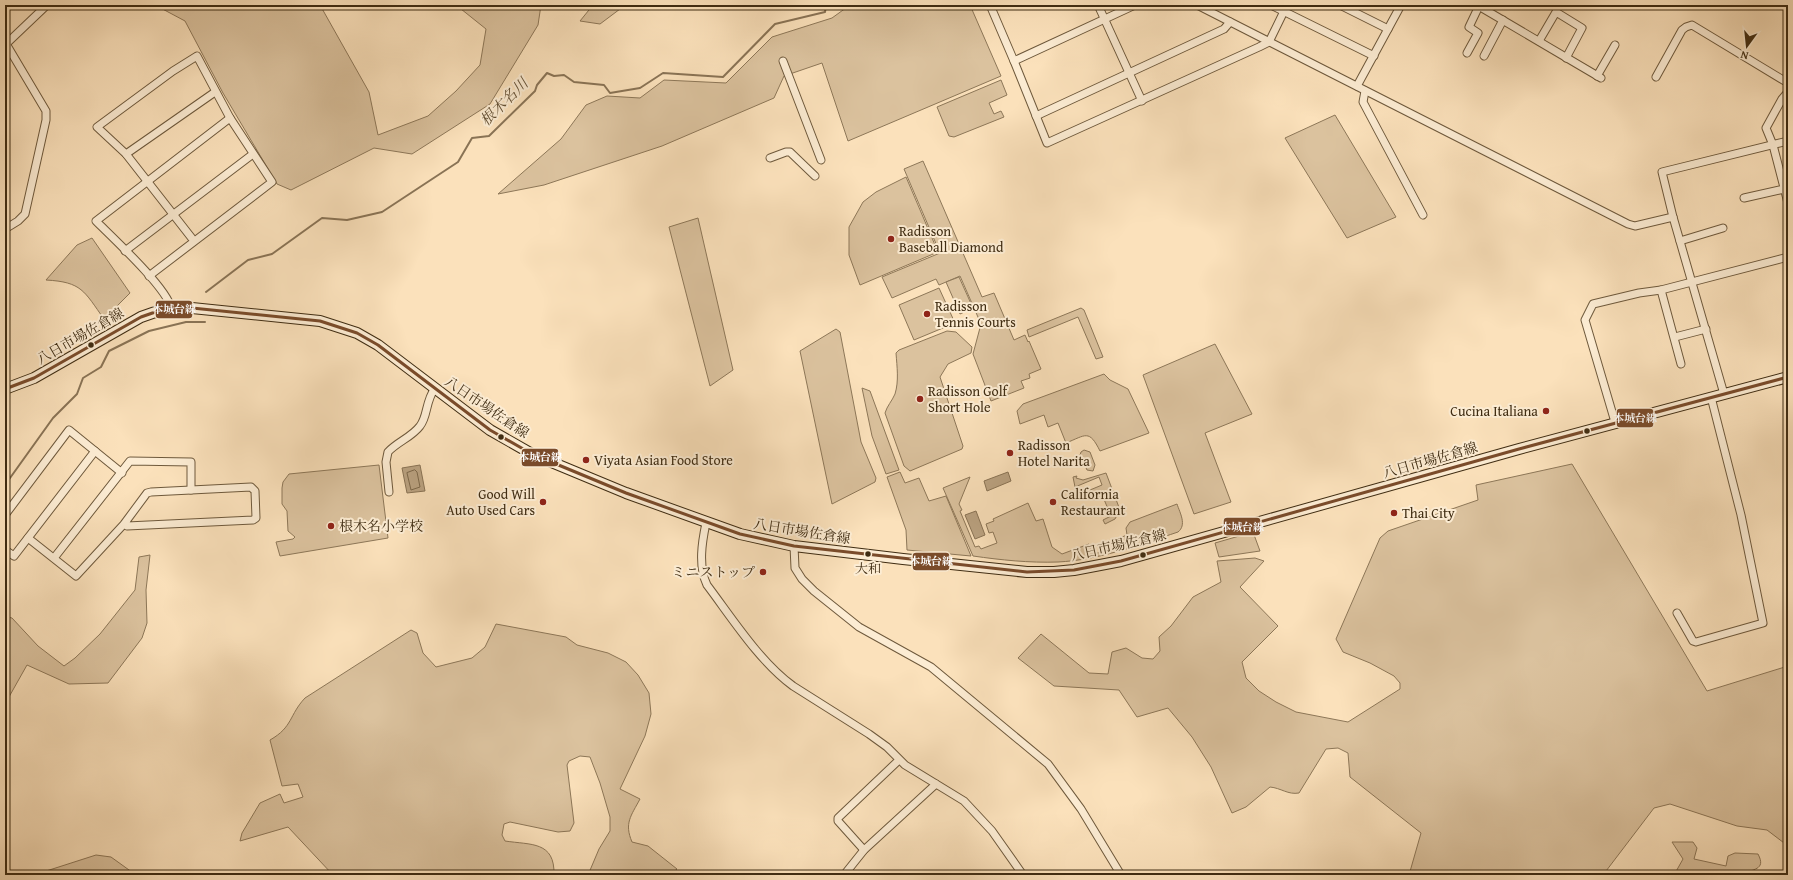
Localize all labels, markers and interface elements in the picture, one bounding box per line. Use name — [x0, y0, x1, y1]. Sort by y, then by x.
north arrow — [1727, 26, 1767, 66]
text: N — [1738, 47, 1750, 64]
water label: 根木名川 — [475, 72, 534, 130]
place label: Radisson Baseball Diamond — [899, 221, 1004, 257]
marker: Radisson Baseball Diamond — [886, 234, 896, 244]
place label: Radisson Tennis Courts — [935, 296, 1016, 332]
line badge: 本城台線 — [155, 300, 193, 319]
text: 本城台線 — [152, 301, 197, 317]
street label: 八日市場佐倉線 — [33, 303, 127, 369]
marker: Radisson Tennis Courts — [922, 309, 932, 319]
unlabelled marker — [86, 340, 96, 350]
street label: 八日市場佐倉線 — [441, 371, 533, 443]
place label: Radisson Golf Short Hole — [928, 381, 1009, 417]
marker: Radisson Golf Short Hole — [915, 394, 925, 404]
place label: Cucina Italiana — [1450, 401, 1538, 421]
marker: Cucina Italiana — [1541, 406, 1551, 416]
line badge: 本城台線 — [1616, 408, 1654, 428]
text: 本城台線 — [1613, 410, 1658, 426]
unlabelled marker — [1582, 426, 1592, 436]
unlabelled marker — [496, 432, 506, 442]
place label: Radisson Hotel Narita — [1018, 435, 1090, 471]
street label: 八日市場佐倉線 — [1380, 437, 1480, 483]
line badge: 本城台線 — [521, 448, 559, 467]
marker: Radisson Hotel Narita — [1005, 448, 1015, 458]
text: 本城台線 — [518, 449, 563, 465]
place label: Viyata Asian Food Store — [594, 450, 733, 470]
marker: Viyata Asian Food Store — [581, 455, 591, 465]
place label: Good Will Auto Used Cars — [446, 484, 535, 520]
place label: California Restaurant — [1061, 484, 1125, 520]
marker: Good Will Auto Used Cars — [538, 497, 548, 507]
marker: California Restaurant — [1048, 497, 1058, 507]
place label: Thai City — [1402, 503, 1455, 523]
marker: Thai City — [1389, 508, 1399, 518]
street label: 八日市場佐倉線 — [752, 513, 852, 549]
place label: 根木名小学校 — [339, 516, 423, 536]
line badge: 本城台線 — [1223, 517, 1261, 536]
text: 本城台線 — [1220, 519, 1265, 535]
marker: 根木名小学校 — [326, 521, 336, 531]
street label: 八日市場佐倉線 — [1068, 524, 1168, 566]
marker: 大和 — [863, 549, 873, 559]
unlabelled marker — [1138, 550, 1148, 560]
line badge: 本城台線 — [912, 552, 950, 571]
text: 本城台線 — [909, 553, 954, 569]
place label: 大和 — [855, 559, 881, 578]
place label: ミニストップ — [671, 562, 755, 582]
marker: ミニストップ — [758, 567, 768, 577]

